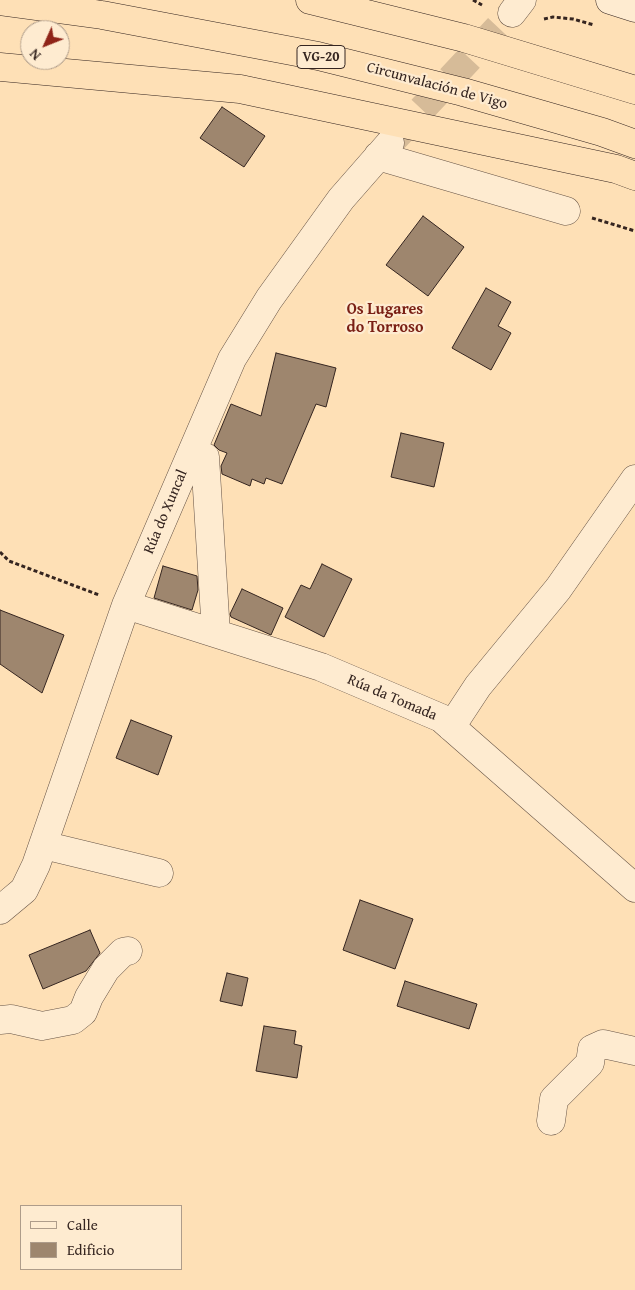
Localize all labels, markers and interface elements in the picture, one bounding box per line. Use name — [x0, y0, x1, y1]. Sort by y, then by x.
north arrow — [20, 20, 70, 70]
text: N — [24, 44, 45, 65]
road number: VG-20 — [297, 46, 345, 68]
street label: Circunvalación de Vigo — [365, 59, 509, 113]
district label: Os Lugares do Torroso — [347, 300, 423, 338]
street label: Rúa do Xuncal — [140, 467, 192, 557]
street label: Rúa da Tomada — [345, 671, 439, 725]
legend — [20, 1205, 182, 1270]
text: Calle — [67, 1214, 98, 1235]
text: Edificio — [67, 1239, 114, 1260]

